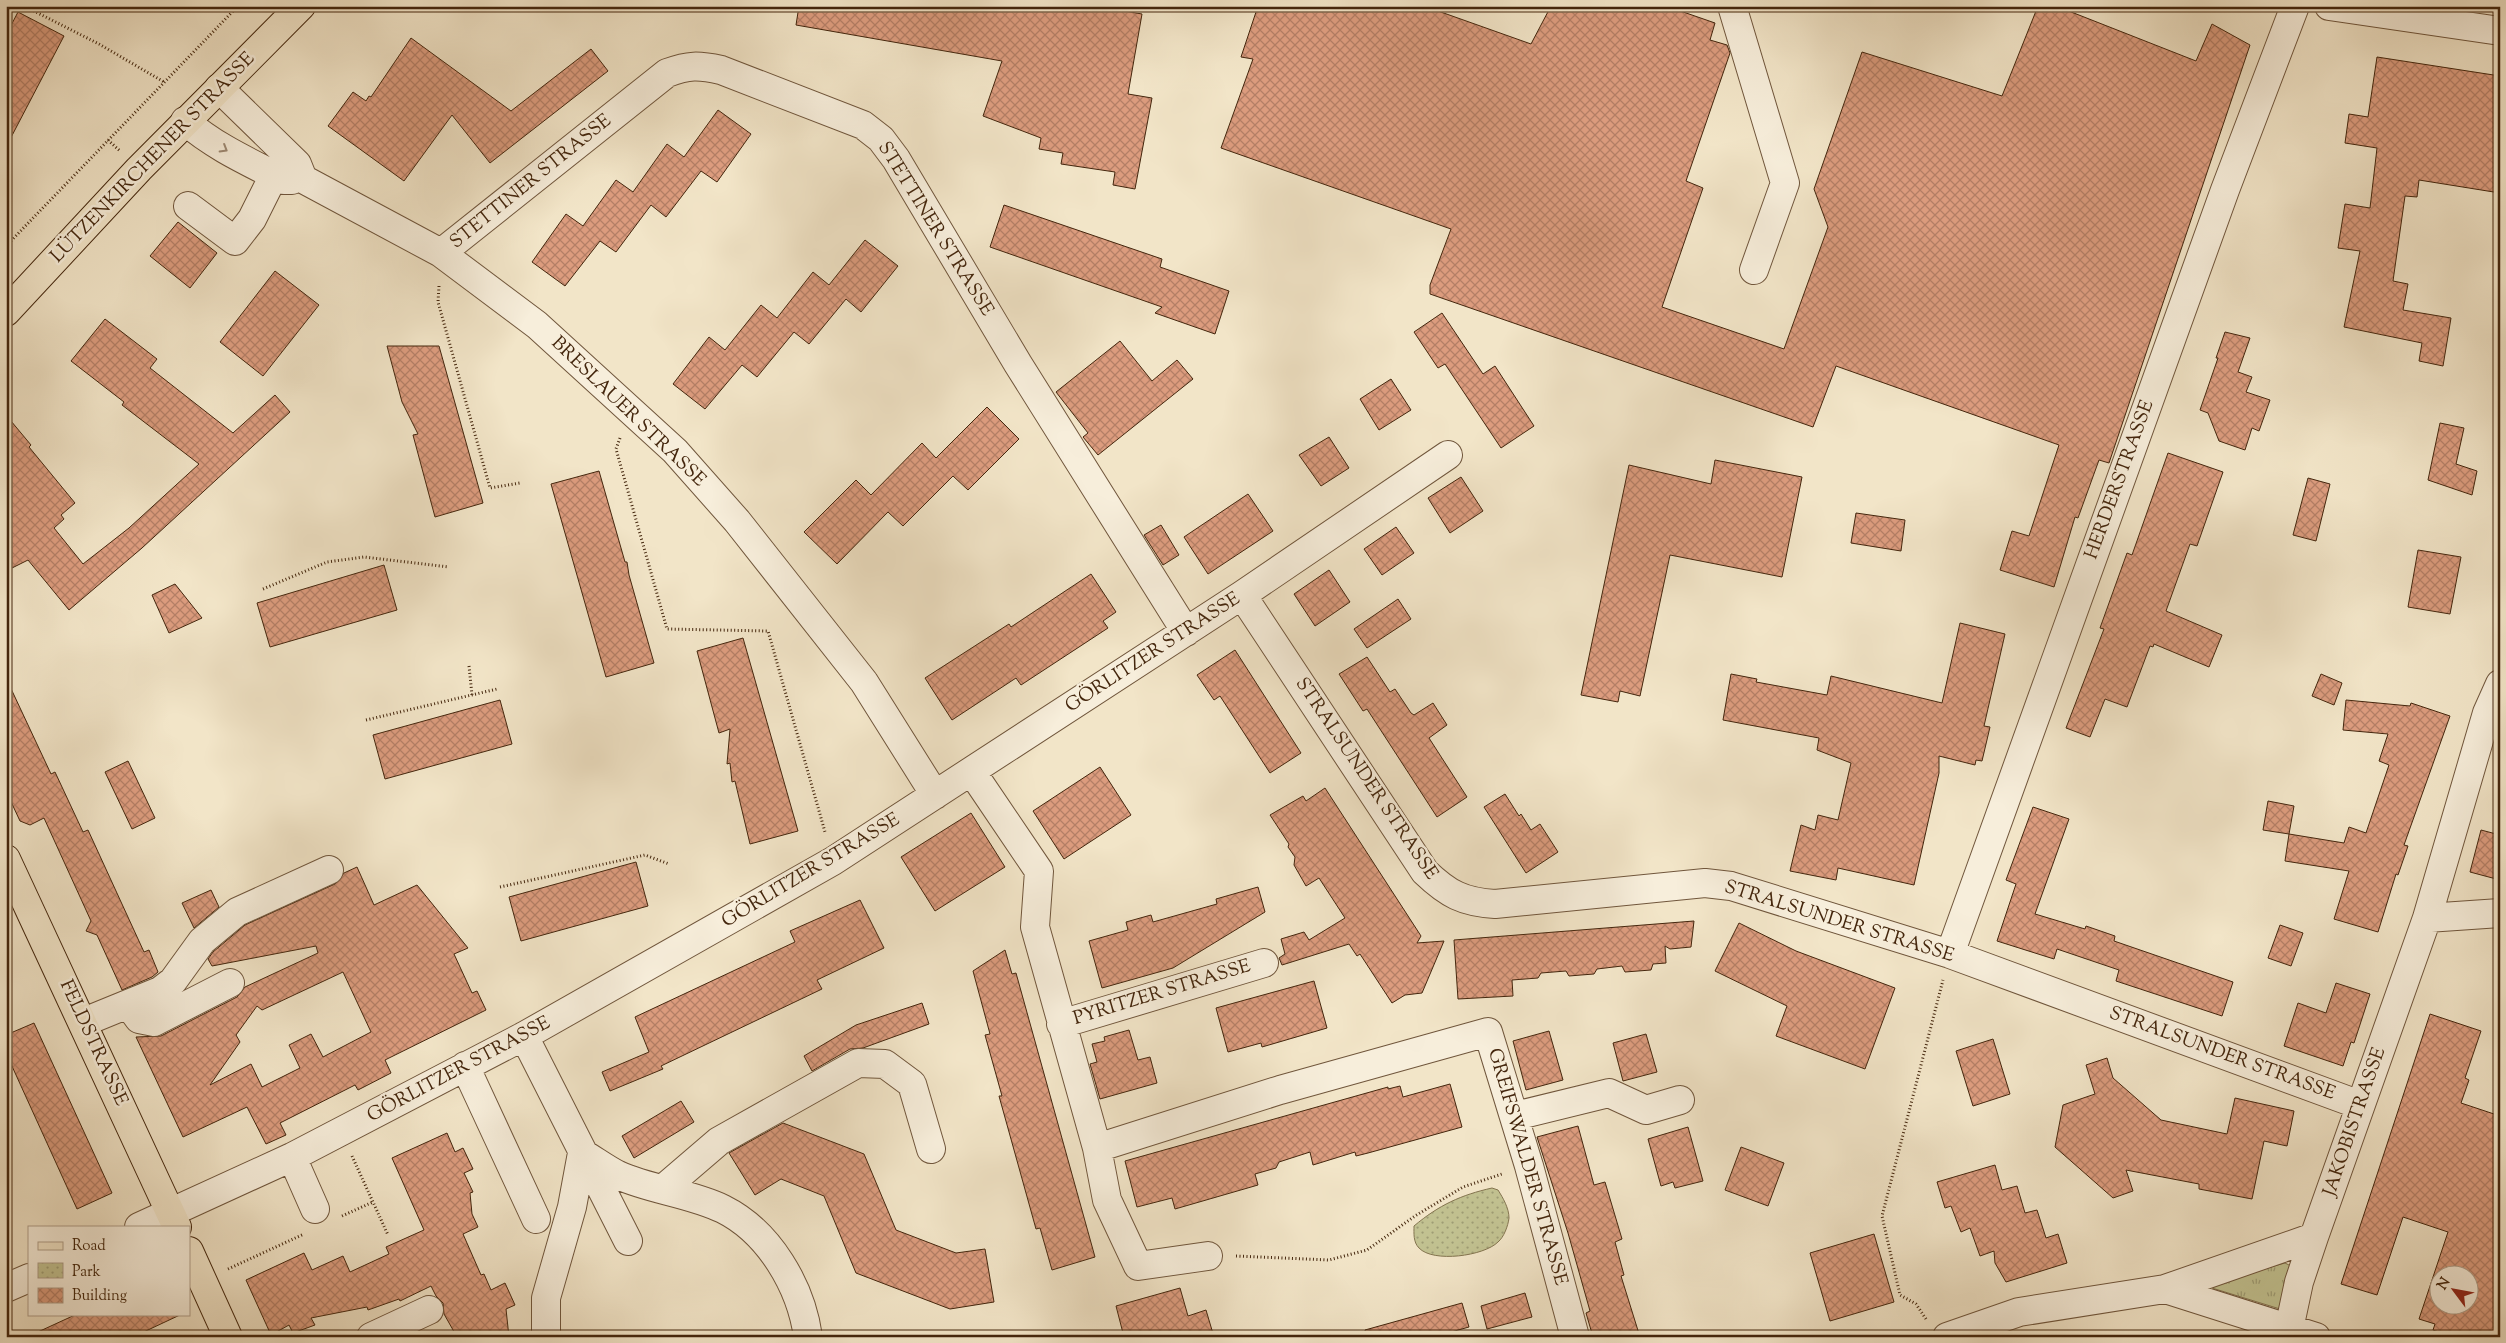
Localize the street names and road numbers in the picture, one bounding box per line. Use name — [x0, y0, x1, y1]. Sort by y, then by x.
street label: LÜTZENKIRCHENER STRASSE — [45, 46, 262, 269]
street label: STETTINER STRASSE — [444, 108, 618, 256]
street label: STETTINER STRASSE — [870, 137, 1000, 322]
street label: BRESLAUER STRASSE — [544, 331, 712, 494]
street label: HERDERSTRASSE — [2079, 396, 2162, 563]
street label: GÖRLITZER STRASSE — [1060, 586, 1246, 720]
street label: STRALSUNDER STRASSE — [1288, 672, 1444, 886]
street label: GÖRLITZER STRASSE — [717, 807, 906, 935]
street label: STRALSUNDER STRASSE — [1721, 874, 1958, 970]
street label: PYRITZER STRASSE — [1070, 953, 1255, 1033]
street label: FELDSTRASSE — [52, 976, 134, 1111]
street label: STRALSUNDER STRASSE — [2105, 1000, 2339, 1108]
street label: GÖRLITZER STRASSE — [363, 1010, 556, 1130]
street label: JAKOBISTRASSE — [2317, 1043, 2393, 1201]
street label: GREIFSWALDER STRASSE — [1480, 1045, 1574, 1289]

